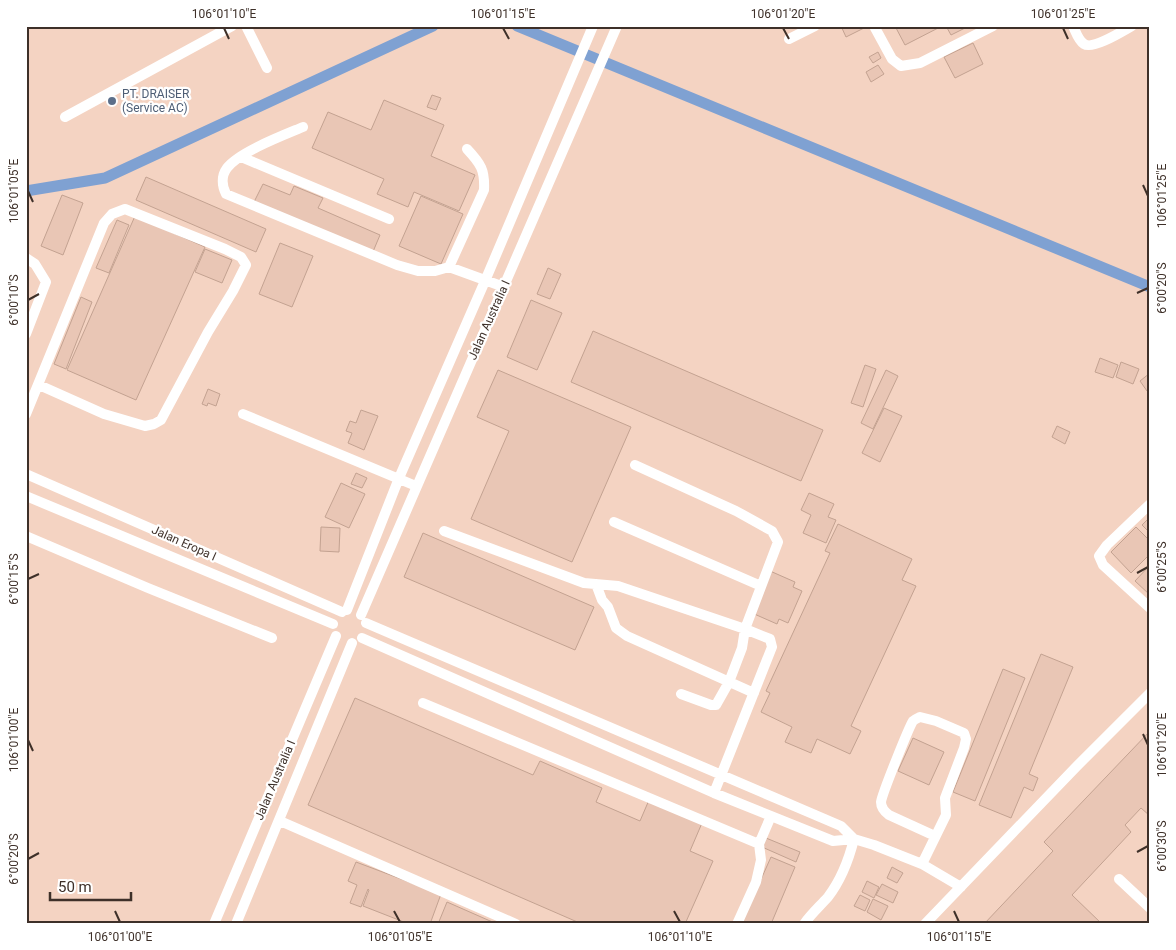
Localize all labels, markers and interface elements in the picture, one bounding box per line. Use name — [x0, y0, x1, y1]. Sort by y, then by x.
text: 106°01'10"E — [192, 7, 256, 21]
text: 106°01'15"E — [471, 7, 535, 21]
text: 106°01'20"E — [751, 7, 815, 21]
text: 106°01'25"E — [1031, 7, 1095, 21]
place label: PT. DRAISER (Service AC) — [122, 87, 190, 115]
marker: PT. DRAISER (Service AC) — [106, 95, 118, 107]
text: 106°01'05"E — [7, 159, 21, 223]
text: 106°01'25"E — [1155, 164, 1169, 228]
text: 6°00'20"S — [1155, 262, 1169, 314]
text: 6°00'10"S — [7, 274, 21, 326]
street label: Jalan Australia I — [465, 278, 513, 362]
street label: Jalan Eropa I — [149, 523, 219, 563]
text: 6°00'25"S — [1155, 541, 1169, 593]
text: 6°00'15"S — [7, 553, 21, 605]
text: 106°01'00"E — [7, 708, 21, 772]
text: 106°01'20"E — [1155, 713, 1169, 777]
street label: Jalan Australia I — [252, 738, 298, 822]
text: 6°00'30"S — [1155, 820, 1169, 872]
text: 6°00'20"S — [7, 833, 21, 885]
scale bar — [50, 870, 131, 902]
text: 50 m — [58, 878, 92, 896]
text: 106°01'00"E — [88, 930, 152, 944]
text: 106°01'05"E — [368, 930, 432, 944]
text: 106°01'10"E — [648, 930, 712, 944]
text: 106°01'15"E — [927, 930, 991, 944]

